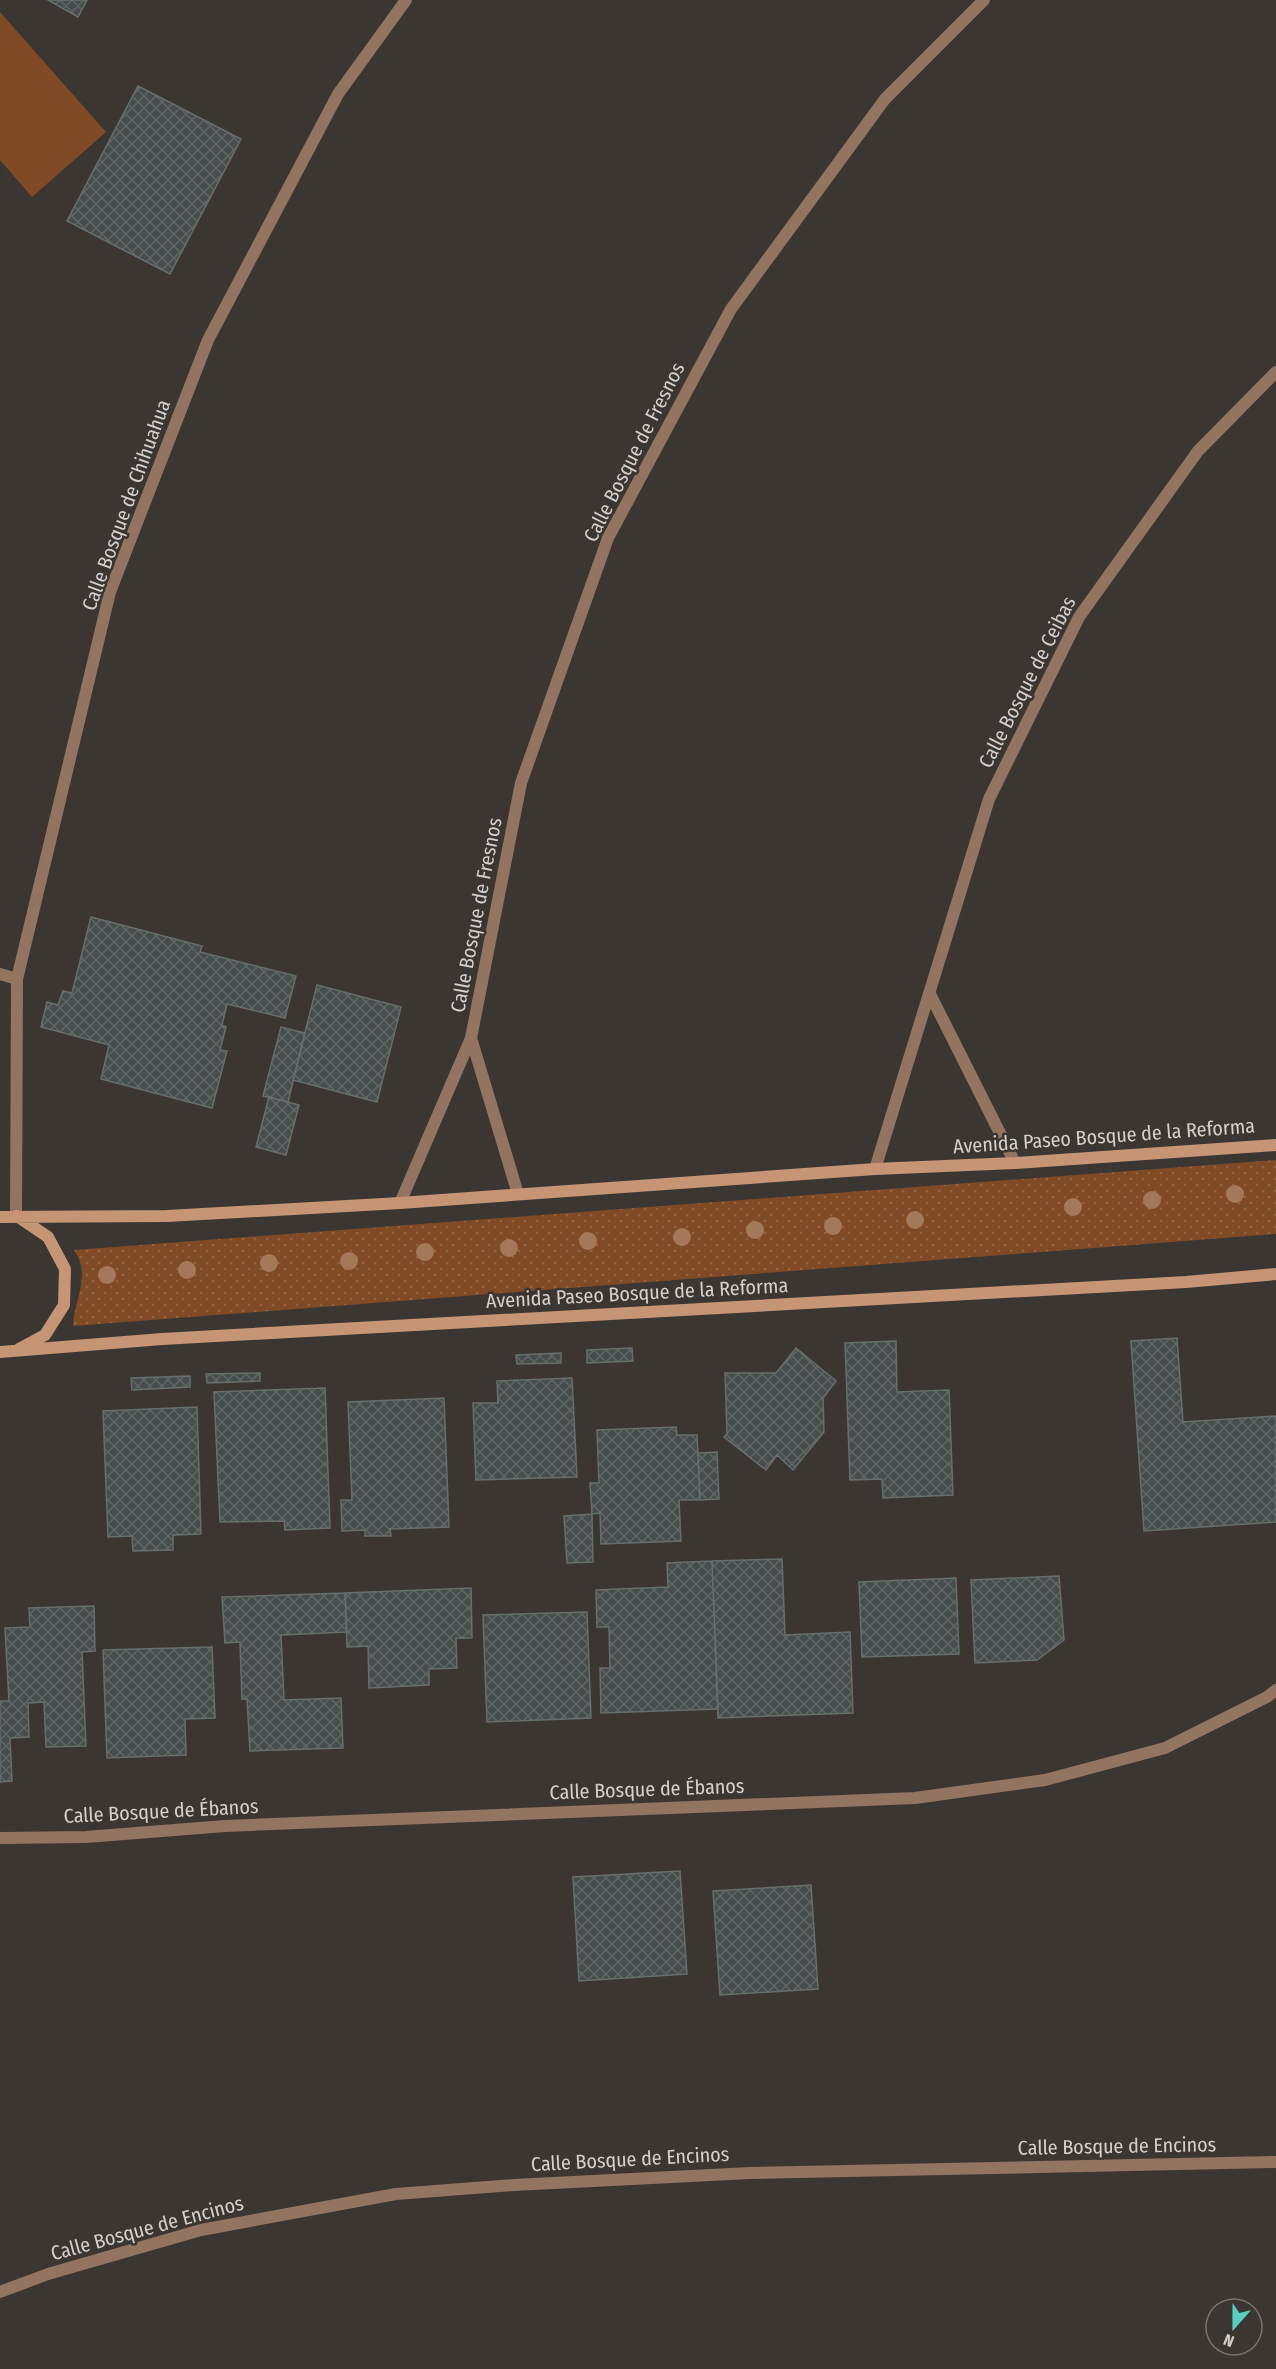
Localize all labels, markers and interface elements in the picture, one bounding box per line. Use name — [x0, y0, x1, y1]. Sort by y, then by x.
street label: Calle Bosque de Fresnos — [578, 358, 690, 546]
street label: Calle Bosque de Chihuahua — [77, 396, 175, 614]
street label: Calle Bosque de Ceibas — [973, 592, 1081, 772]
street label: Calle Bosque de Fresnos — [445, 815, 507, 1015]
street label: Avenida Paseo Bosque de la Reforma — [952, 1113, 1256, 1159]
street label: Avenida Paseo Bosque de la Reforma — [485, 1273, 789, 1313]
street label: Calle Bosque de Ébanos — [549, 1774, 745, 1804]
street label: Calle Bosque de Ébanos — [63, 1794, 259, 1828]
street label: Calle Bosque de Encinos — [1018, 2132, 1216, 2160]
street label: Calle Bosque de Encinos — [530, 2142, 730, 2176]
street label: Calle Bosque de Encinos — [48, 2191, 246, 2265]
north arrow — [1204, 2297, 1264, 2357]
text: N — [1221, 2330, 1237, 2351]

